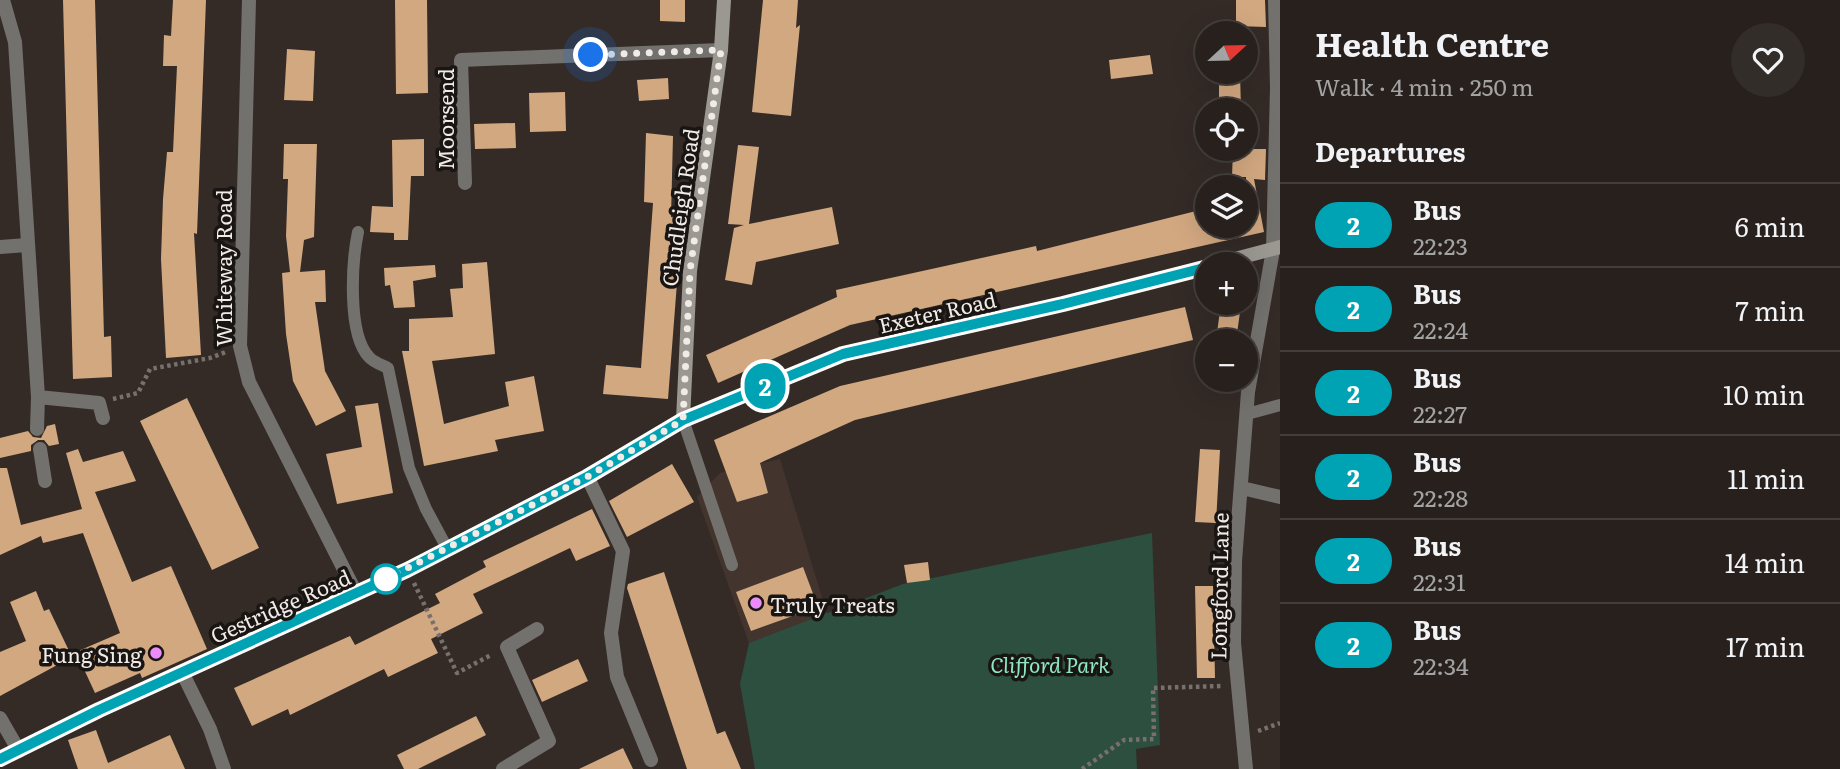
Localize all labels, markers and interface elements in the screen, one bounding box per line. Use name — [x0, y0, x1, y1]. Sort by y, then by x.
text: Health Centre — [1315, 18, 1549, 67]
north arrow — [1195, 21, 1258, 84]
map controls — [1195, 21, 1258, 392]
button: heart — [1731, 23, 1805, 97]
your location — [573, 37, 608, 72]
street label: Moorsend — [429, 68, 460, 170]
text: Walk · 4 min · 250 m — [1315, 69, 1534, 103]
button: locate — [1195, 98, 1258, 161]
street label: Chudleigh Road — [653, 126, 705, 288]
text: Departures — [1315, 131, 1466, 170]
button: layers — [1195, 175, 1258, 238]
street label: Whiteway Road — [207, 189, 238, 347]
text: Bus — [1413, 189, 1461, 228]
text: 6 min — [1735, 206, 1805, 245]
text: 2 — [1347, 207, 1360, 242]
text: 22:23 — [1413, 228, 1468, 262]
button: + — [1195, 252, 1258, 315]
text: Bus — [1413, 273, 1461, 312]
street label: Exeter Road — [875, 282, 999, 340]
text: 7 min — [1736, 290, 1805, 329]
text: 2 — [1347, 291, 1360, 326]
text: 22:24 — [1413, 312, 1468, 346]
button: − — [1195, 329, 1258, 392]
text: Bus — [1413, 357, 1461, 396]
line badge: 2 — [742, 363, 788, 409]
text: 2 — [759, 368, 771, 403]
text: 10 min — [1723, 374, 1805, 413]
text: 2 — [1347, 375, 1360, 410]
text: 22:27 — [1413, 396, 1467, 430]
text: Bus — [1413, 441, 1461, 480]
text: 11 min — [1728, 458, 1805, 497]
text: 2 — [1347, 459, 1360, 494]
text: 22:28 — [1413, 480, 1468, 514]
street label: Longford Lane — [1201, 512, 1235, 660]
text: Bus — [1413, 525, 1461, 564]
text: 14 min — [1725, 542, 1805, 581]
text: 2 — [1347, 543, 1360, 578]
street label: Gestridge Road — [205, 560, 355, 650]
unlabelled marker — [371, 564, 401, 594]
text: 22:31 — [1413, 564, 1466, 598]
place label: Truly Treats — [770, 588, 895, 619]
marker: Truly Treats — [748, 595, 764, 611]
text: Bus — [1413, 609, 1461, 648]
text: 17 min — [1726, 626, 1805, 665]
text: 2 — [1347, 627, 1360, 662]
place label: Fung Sing — [41, 638, 142, 669]
marker: Fung Sing — [148, 645, 164, 661]
park label: Clifford Park — [990, 648, 1110, 679]
text: 22:34 — [1413, 648, 1469, 682]

